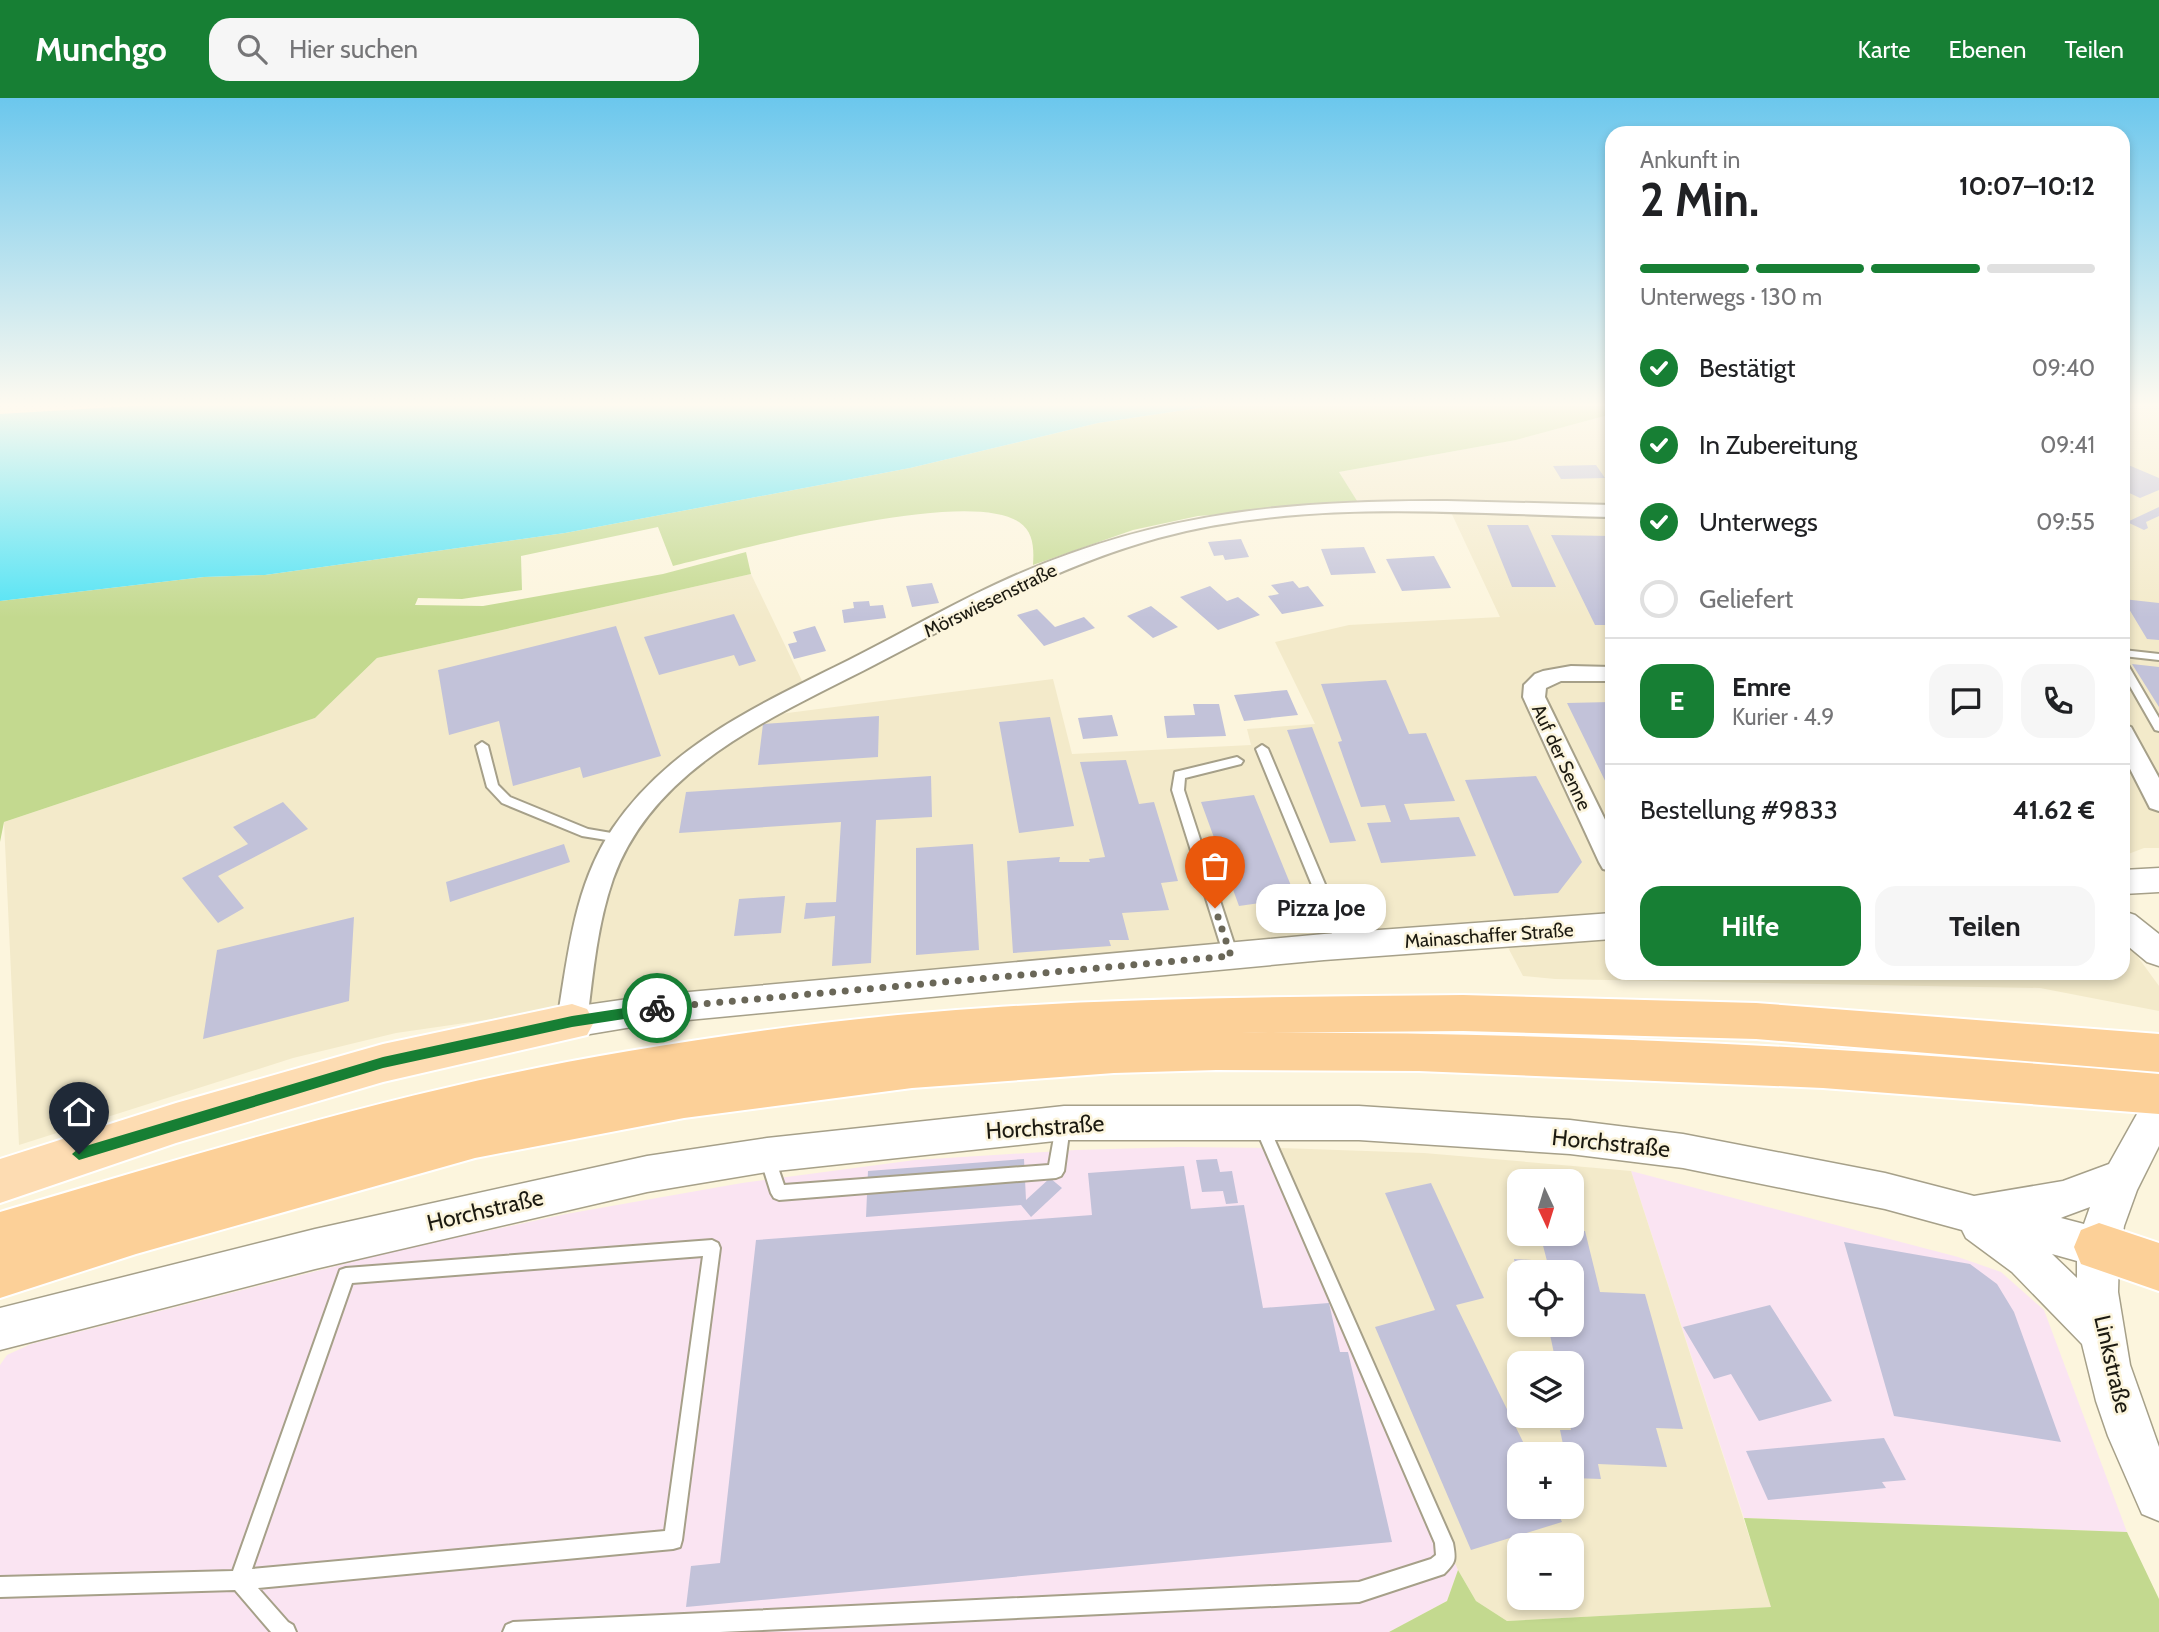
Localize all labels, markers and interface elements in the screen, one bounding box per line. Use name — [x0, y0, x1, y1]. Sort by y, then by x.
search box — [209, 18, 699, 81]
text: Munchgo — [35, 29, 167, 69]
icon: search — [233, 30, 271, 68]
text: Hier suchen — [289, 33, 418, 65]
text: Karte — [1857, 35, 1910, 64]
text: Ebenen — [1948, 35, 2026, 64]
text: Teilen — [2064, 35, 2124, 64]
text: Ankunft in — [1640, 146, 1740, 174]
text: 10:07–10:12 — [1959, 170, 2095, 202]
text: 2 Min. — [1640, 172, 1759, 228]
text: Unterwegs · 130 m — [1640, 283, 1822, 311]
icon: check — [1640, 349, 1678, 387]
text: Bestätigt — [1699, 352, 1796, 384]
text: 09:40 — [2032, 354, 2095, 382]
icon: check — [1640, 426, 1678, 464]
text: In Zubereitung — [1699, 429, 1857, 461]
text: 09:41 — [2040, 431, 2095, 459]
icon: check — [1640, 503, 1678, 541]
text: Unterwegs — [1699, 506, 1818, 538]
text: 09:55 — [2036, 508, 2095, 536]
street label: Mörswiesenstraße — [920, 558, 1061, 643]
text: Geliefert — [1699, 583, 1793, 615]
button: chat — [1929, 664, 2003, 738]
button: phone — [2021, 664, 2095, 738]
text: Emre — [1732, 671, 1791, 703]
text: E — [1670, 685, 1684, 717]
street label: Auf der Senne — [1527, 701, 1596, 814]
text: Kurier · 4.9 — [1732, 703, 1834, 731]
text: Bestellung #9833 — [1640, 794, 1838, 826]
text: 41.62 € — [2013, 794, 2095, 826]
pin — [1185, 836, 1245, 908]
icon: bag — [1196, 847, 1234, 885]
callout: Pizza Joe — [1257, 884, 1386, 932]
button: Hilfe — [1640, 886, 1861, 966]
button: Teilen — [1875, 886, 2095, 966]
text: Pizza Joe — [1277, 894, 1365, 922]
street label: Mainaschaffer Straße — [1404, 918, 1575, 953]
courier — [622, 973, 692, 1043]
icon: bike — [638, 989, 676, 1027]
pin — [49, 1082, 109, 1154]
icon: home — [60, 1093, 98, 1131]
street label: Horchstraße — [985, 1109, 1105, 1145]
street label: Horchstraße — [1550, 1123, 1672, 1163]
north arrow — [1507, 1169, 1584, 1246]
map controls — [1507, 1169, 1584, 1610]
street label: Horchstraße — [424, 1183, 546, 1237]
button: locate — [1507, 1260, 1584, 1337]
street label: Linkstraße — [2088, 1312, 2138, 1416]
button: layers — [1507, 1351, 1584, 1428]
button: + — [1507, 1442, 1584, 1519]
button: − — [1507, 1533, 1584, 1610]

